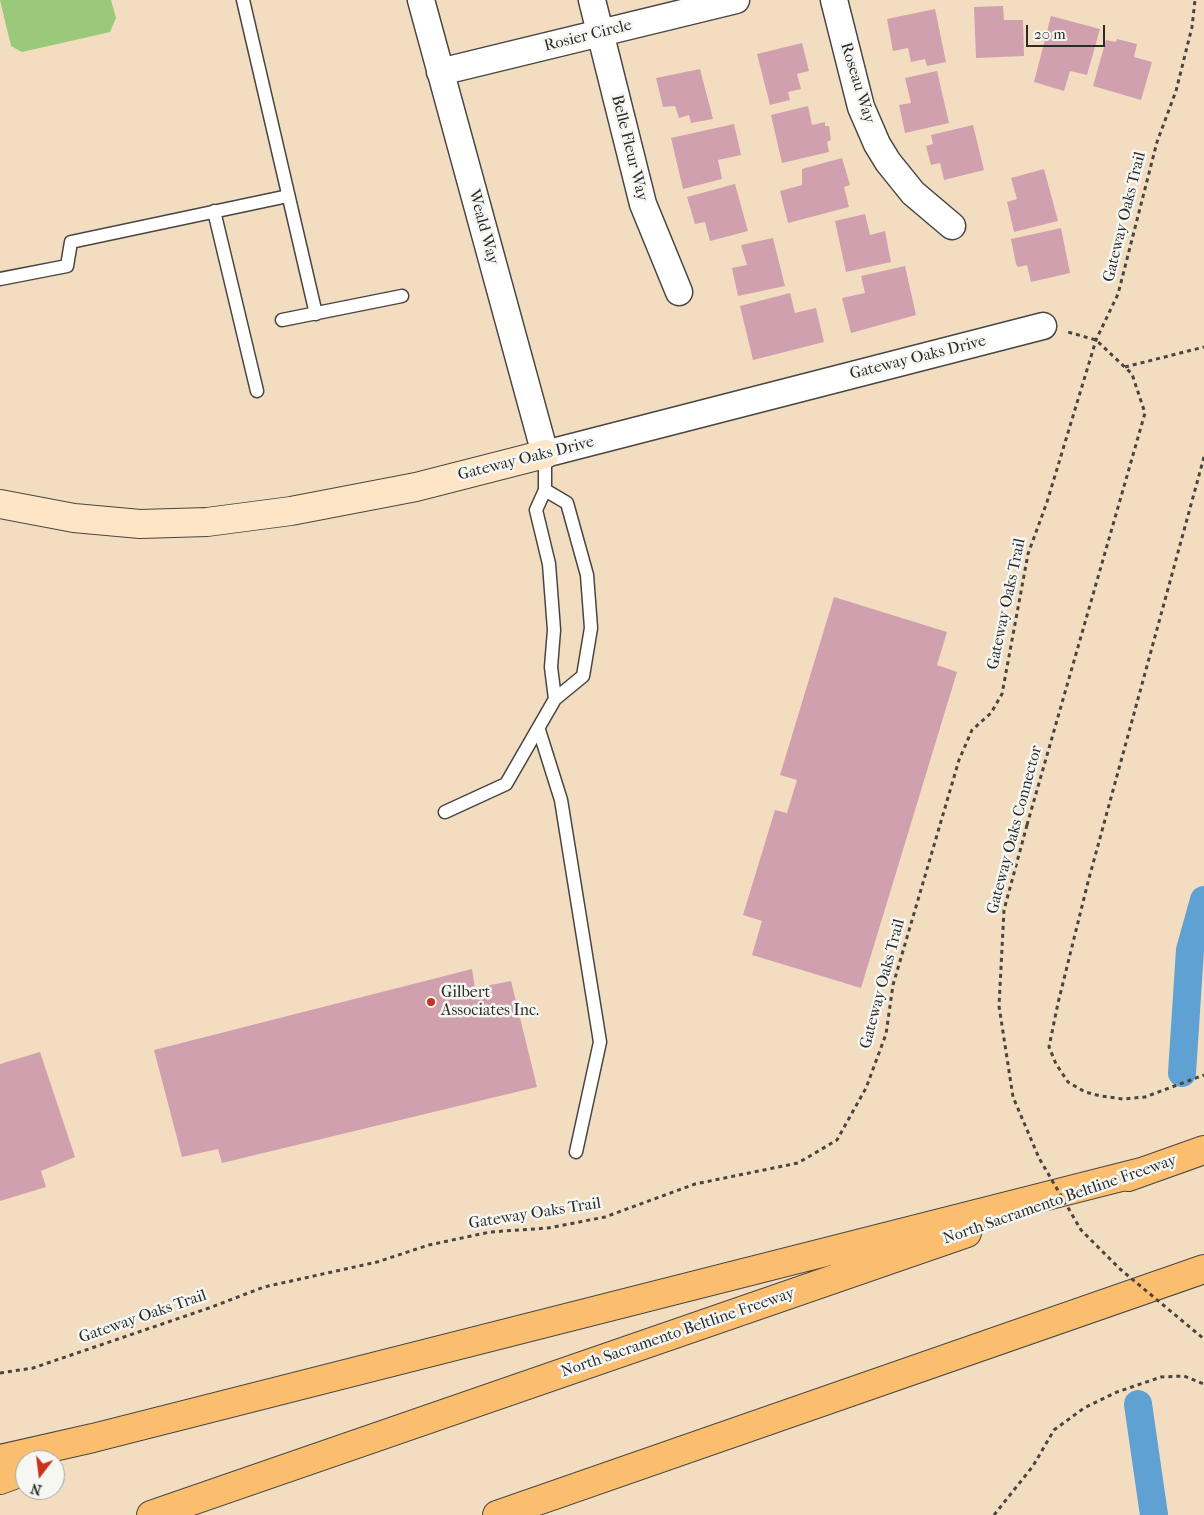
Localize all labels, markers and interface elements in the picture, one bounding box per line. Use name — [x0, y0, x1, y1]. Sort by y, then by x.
scale bar — [1029, 15, 1108, 47]
street label: Rosier Circle — [542, 16, 634, 56]
text: 20 m — [1034, 25, 1066, 43]
street label: Roseau Way — [836, 40, 878, 126]
street label: Belle Fleur Way — [607, 93, 651, 203]
street label: Gateway Oaks Trail — [1100, 150, 1150, 284]
street label: Weald Way — [464, 187, 502, 267]
street label: Gateway Oaks Drive — [848, 332, 988, 384]
street label: Gateway Oaks Drive — [456, 433, 596, 485]
street label: Gateway Oaks Trail — [984, 537, 1030, 671]
street label: Gateway Oaks Connector — [983, 744, 1047, 916]
street label: Gateway Oaks Trail — [856, 917, 910, 1051]
place label: Gilbert Associates Inc. — [441, 983, 539, 1021]
marker: Gilbert Associates Inc. — [425, 996, 437, 1008]
street label: North Sacramento Beltline Freeway — [941, 1151, 1179, 1249]
street label: Gateway Oaks Trail — [467, 1194, 603, 1234]
street label: North Sacramento Beltline Freeway — [559, 1284, 797, 1382]
street label: Gateway Oaks Trail — [77, 1286, 209, 1348]
north arrow — [15, 1450, 65, 1500]
text: N — [29, 1479, 44, 1499]

